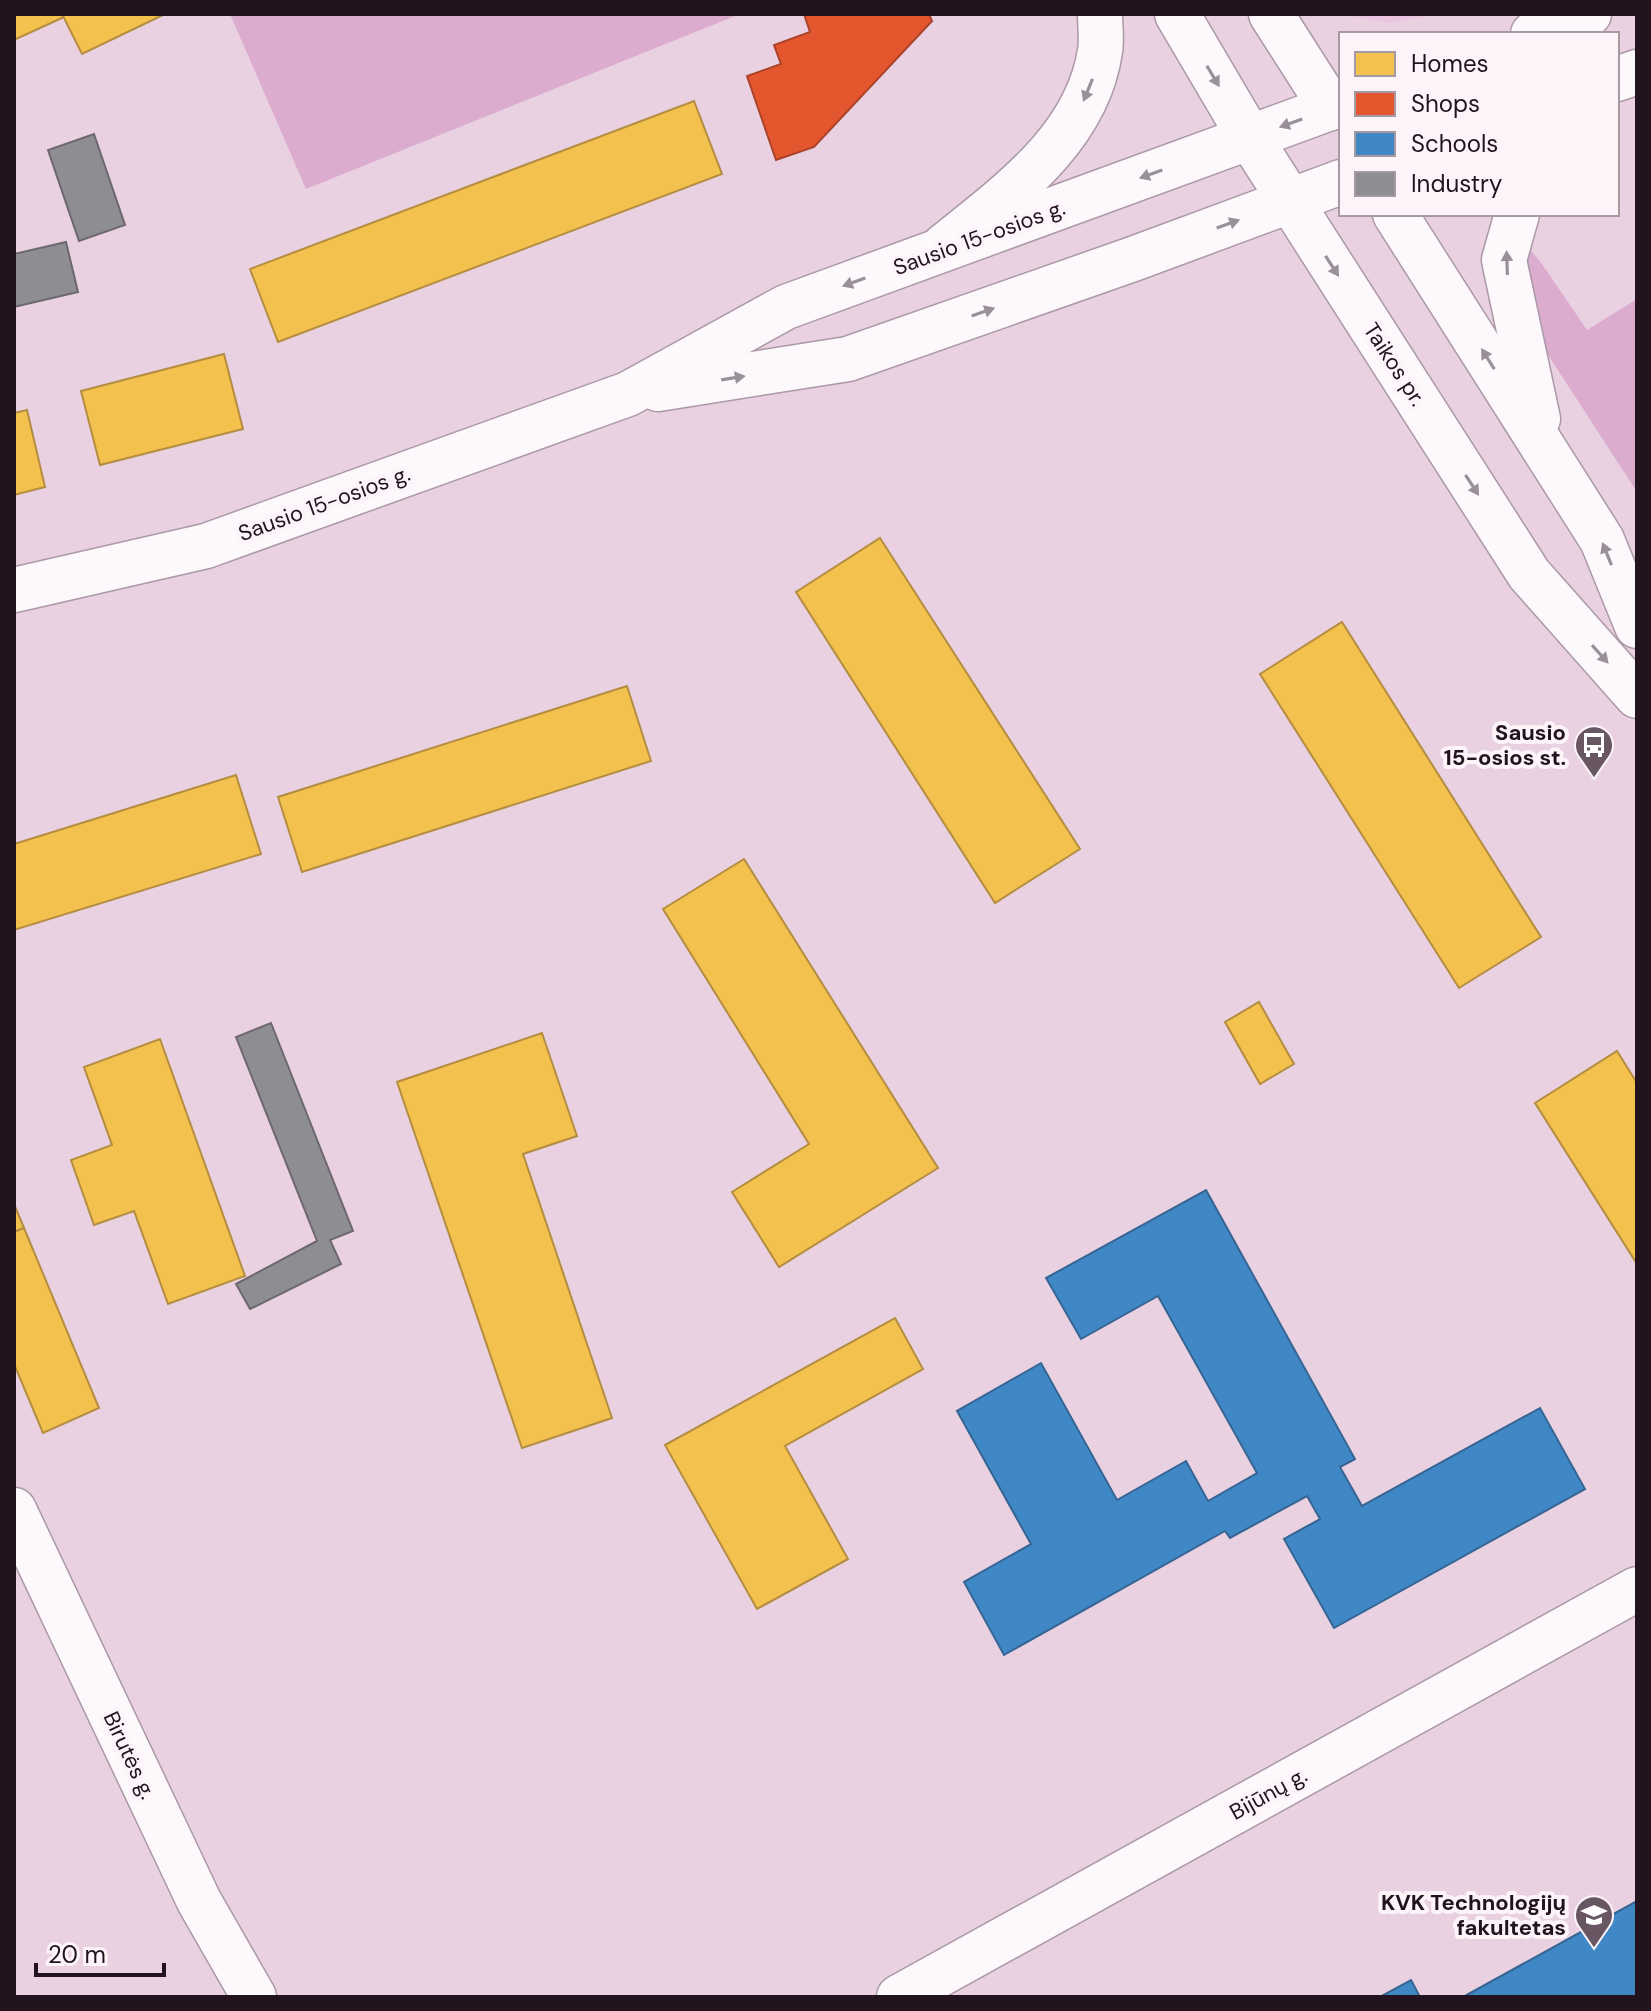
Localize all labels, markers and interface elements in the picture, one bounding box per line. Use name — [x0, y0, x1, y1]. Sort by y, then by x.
legend — [1339, 32, 1619, 216]
text: Homes — [1411, 48, 1489, 79]
one-way arrow — [1206, 65, 1220, 87]
one-way arrow — [1082, 78, 1095, 102]
text: Shops — [1411, 88, 1480, 119]
one-way arrow — [1278, 117, 1302, 130]
text: Schools — [1411, 128, 1498, 159]
one-way arrow — [1139, 168, 1163, 181]
text: Industry — [1411, 168, 1502, 199]
street label: Sausio 15-osios g. — [889, 193, 1069, 282]
one-way arrow — [1216, 217, 1240, 229]
one-way arrow — [1501, 250, 1513, 275]
one-way arrow — [1325, 255, 1339, 277]
one-way arrow — [842, 277, 866, 289]
one-way arrow — [971, 305, 995, 317]
street label: Taikos pr. — [1357, 317, 1432, 411]
one-way arrow — [1482, 348, 1496, 370]
one-way arrow — [720, 371, 745, 383]
street label: Sausio 15-osios g. — [234, 459, 414, 548]
one-way arrow — [1465, 474, 1479, 496]
one-way arrow — [1601, 542, 1614, 566]
one-way arrow — [1590, 644, 1608, 663]
place label: Sausio 15-osios st. — [1444, 718, 1566, 772]
bus stop icon: Sausio 15-osios st. — [1573, 724, 1615, 779]
street label: Birutės g. — [97, 1707, 162, 1804]
street label: Bijūnų g. — [1224, 1760, 1312, 1827]
place label: KVK Technologijų fakultetas — [1381, 1888, 1566, 1942]
school or university icon: KVK Technologijų fakultetas — [1573, 1894, 1615, 1949]
scale bar — [36, 1927, 164, 1977]
text: 20 m — [48, 1939, 106, 1970]

